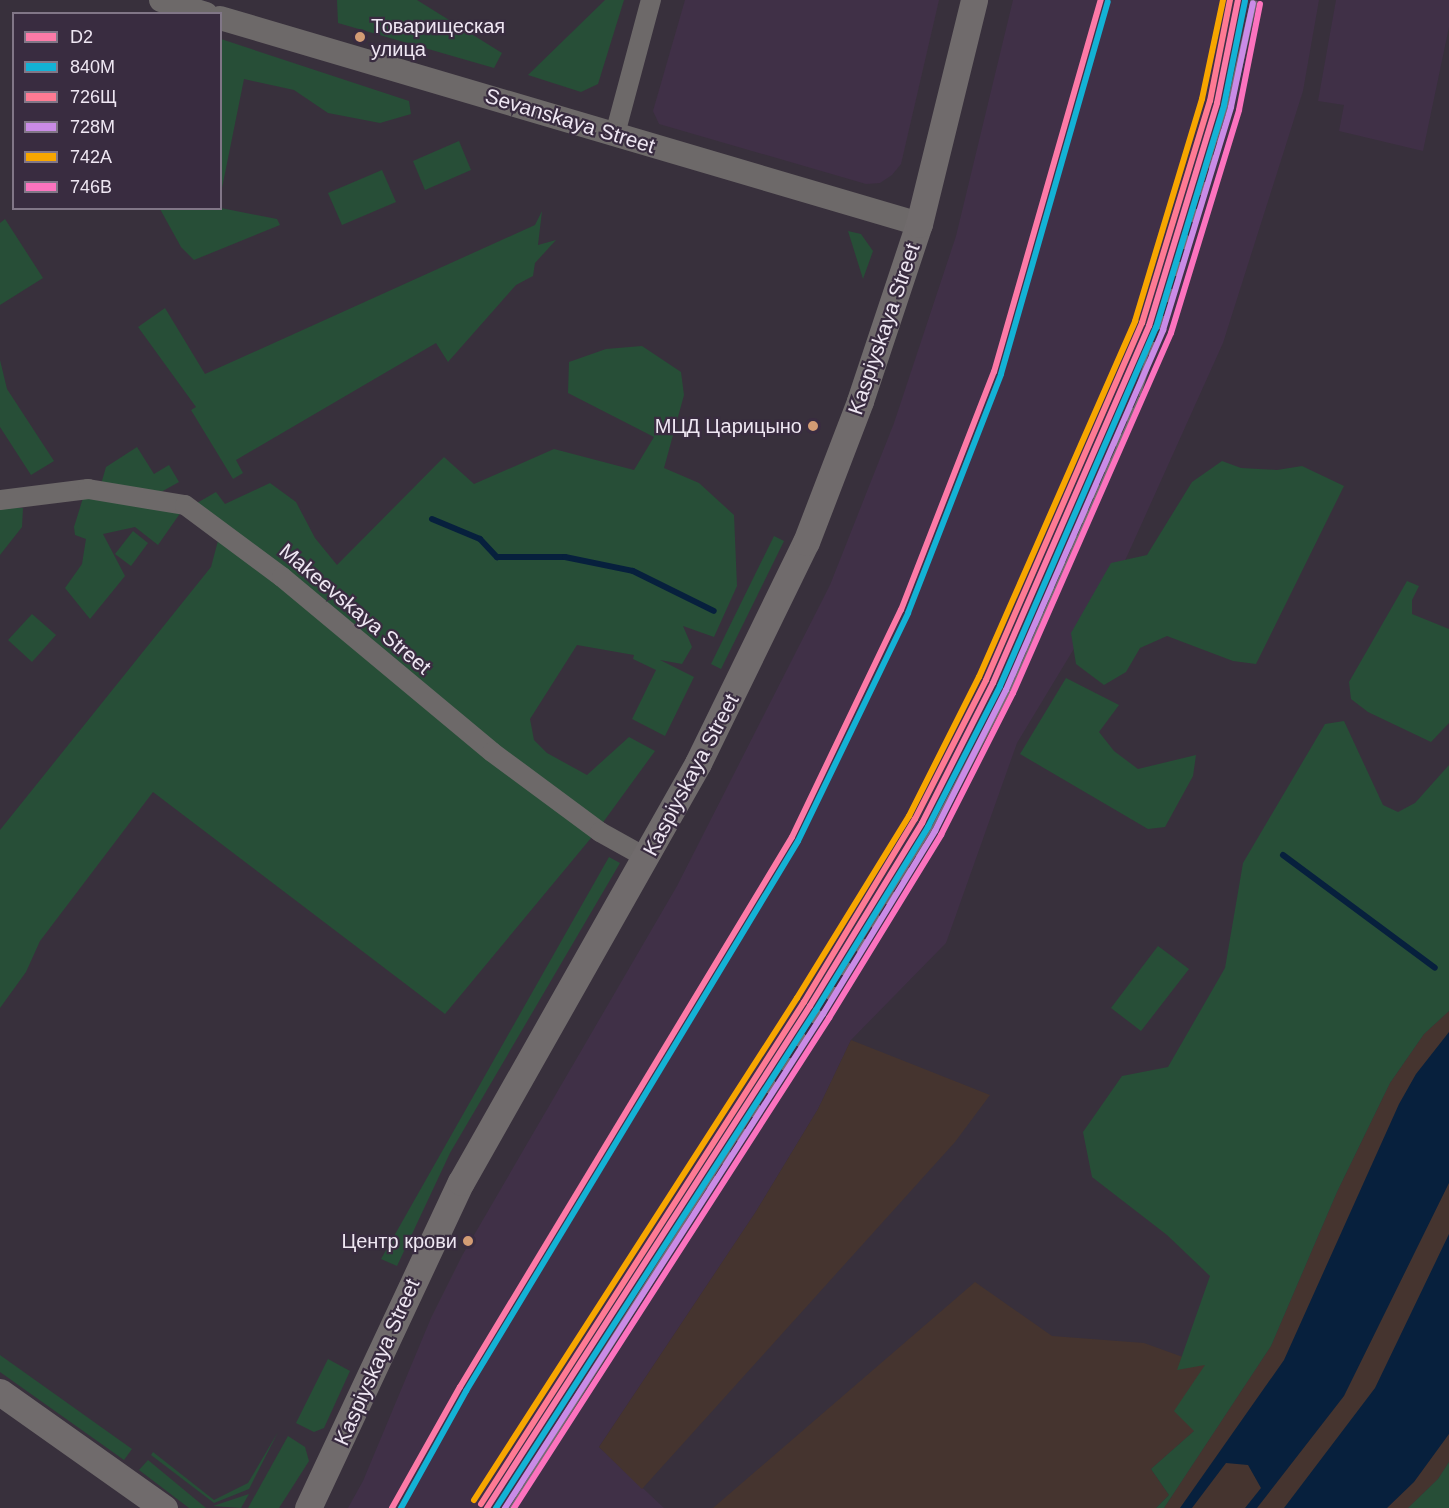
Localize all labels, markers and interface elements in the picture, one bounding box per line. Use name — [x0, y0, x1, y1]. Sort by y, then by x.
legend — [12, 12, 222, 210]
place label: Товарищеская улица — [371, 14, 505, 61]
text: D2 — [70, 27, 93, 47]
marker: Товарищеская улица — [354, 31, 366, 43]
text: 840М — [70, 57, 115, 77]
street label: Sevanskaya Street — [482, 83, 658, 159]
text: 726Щ — [70, 87, 117, 107]
text: 728М — [70, 117, 115, 137]
text: 742А — [70, 147, 112, 167]
text: 746В — [70, 177, 112, 197]
street label: Kaspiyskaya Street — [843, 240, 925, 418]
place label: МЦД Царицыно — [655, 414, 802, 438]
marker: МЦД Царицыно — [807, 420, 819, 432]
street label: Makeevskaya Street — [274, 538, 436, 680]
street label: Kaspiyskaya Street — [638, 690, 744, 860]
place label: Центр крови — [341, 1229, 457, 1253]
marker: Центр крови — [462, 1235, 474, 1247]
street label: Kaspiyskaya Street — [329, 1275, 425, 1449]

